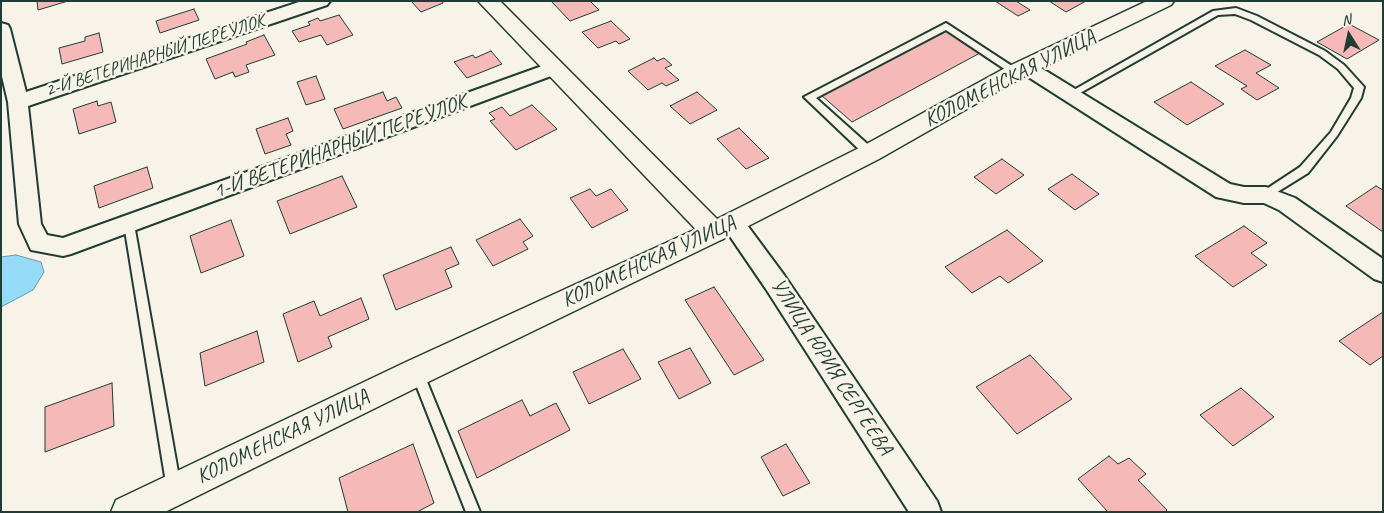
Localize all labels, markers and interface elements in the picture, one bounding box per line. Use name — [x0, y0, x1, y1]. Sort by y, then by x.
street label: 2-Й ВЕТЕРИНАРНЫЙ ПЕРЕУЛОК — [43, 10, 267, 102]
north arrow — [1324, 10, 1374, 60]
text: N — [1341, 11, 1352, 29]
street label: КОЛОМЕНСКАЯ УЛИЦА — [920, 25, 1100, 133]
street label: 1-Й ВЕТЕРИНАРНЫЙ ПЕРЕУЛОК — [210, 89, 470, 205]
street label: КОЛОМЕНСКАЯ УЛИЦА — [558, 211, 740, 313]
street label: УЛИЦА ЮРИЯ СЕРГЕЕВА — [765, 274, 897, 460]
street label: КОЛОМЕНСКАЯ УЛИЦА — [193, 384, 373, 490]

